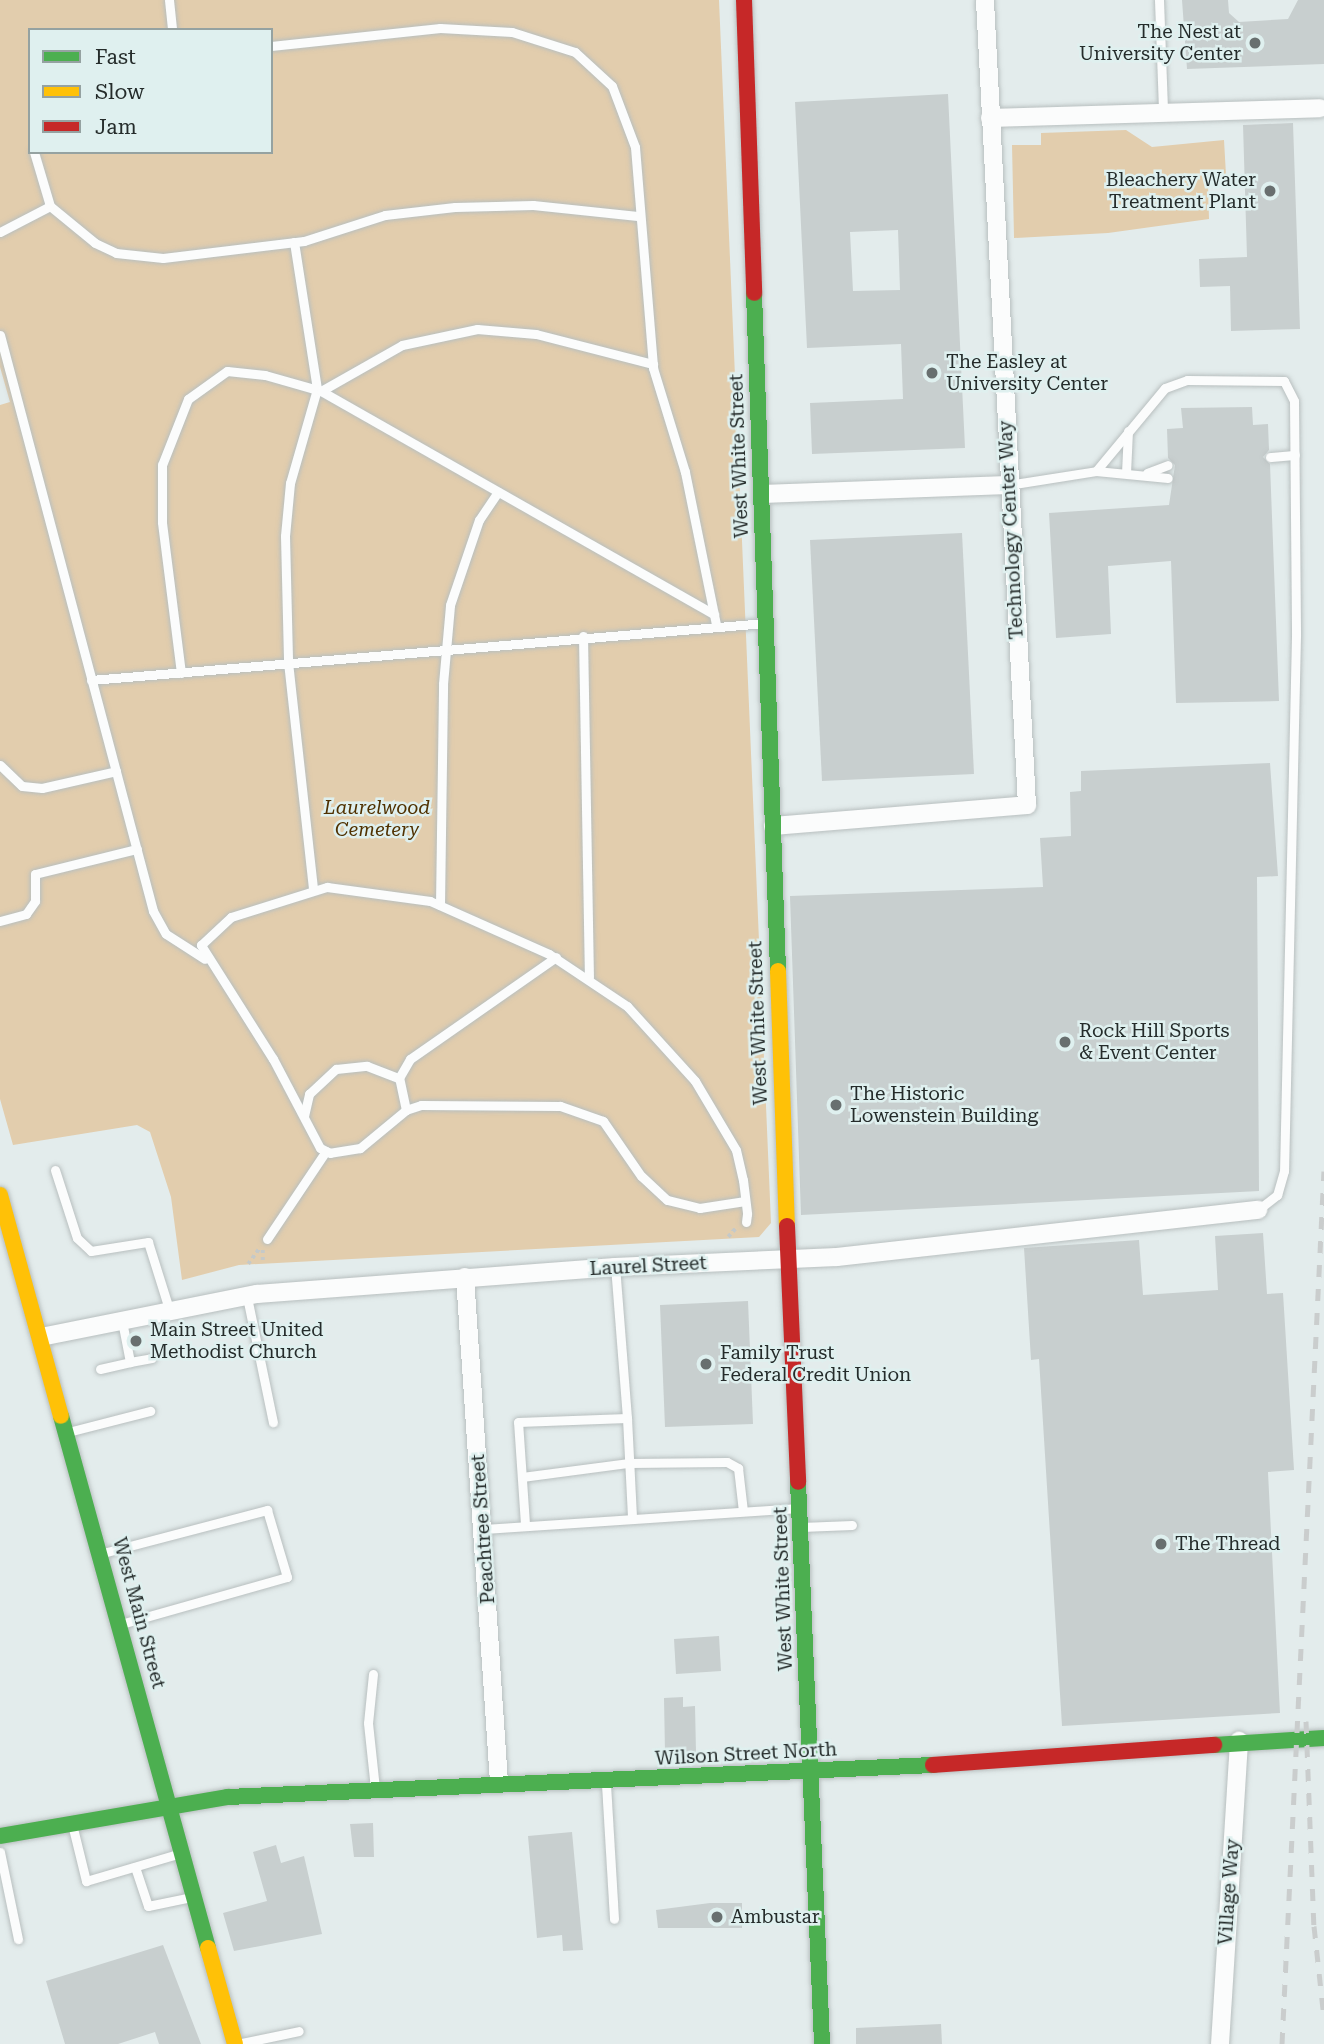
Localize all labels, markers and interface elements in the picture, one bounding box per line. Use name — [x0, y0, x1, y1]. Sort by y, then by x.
place label: The Nest at University Center — [1079, 21, 1241, 65]
legend — [28, 28, 273, 154]
marker: The Nest at University Center — [1247, 35, 1263, 51]
text: Fast — [95, 45, 136, 69]
text: Slow — [95, 80, 144, 104]
text: Jam — [95, 115, 137, 139]
place label: Bleachery Water Treatment Plant — [1106, 169, 1256, 213]
marker: Bleachery Water Treatment Plant — [1262, 183, 1278, 199]
place label: The Easley at University Center — [946, 351, 1108, 395]
marker: The Easley at University Center — [924, 365, 940, 381]
street label: West White Street — [725, 373, 753, 539]
street label: Technology Center Way — [994, 420, 1028, 640]
park label: Laurelwood Cemetery — [324, 797, 430, 841]
street label: West White Street — [744, 940, 772, 1106]
place label: Rock Hill Sports & Event Center — [1079, 1020, 1230, 1064]
marker: Rock Hill Sports & Event Center — [1057, 1034, 1073, 1050]
place label: The Historic Lowenstein Building — [850, 1083, 1038, 1127]
marker: The Historic Lowenstein Building — [828, 1097, 844, 1113]
street label: Laurel Street — [589, 1252, 707, 1280]
place label: Main Street United Methodist Church — [150, 1319, 323, 1363]
marker: Main Street United Methodist Church — [128, 1333, 144, 1349]
place label: Family Trust Federal Credit Union — [720, 1342, 911, 1386]
marker: Family Trust Federal Credit Union — [698, 1356, 714, 1372]
street label: Peachtree Street — [466, 1453, 500, 1605]
street label: West White Street — [769, 1506, 797, 1672]
place label: The Thread — [1175, 1533, 1280, 1555]
street label: West Main Street — [108, 1535, 170, 1691]
marker: The Thread — [1153, 1536, 1169, 1552]
street label: Wilson Street North — [654, 1738, 838, 1770]
street label: Village Way — [1214, 1838, 1244, 1946]
place label: Ambustar — [731, 1906, 820, 1928]
marker: Ambustar — [709, 1909, 725, 1925]

